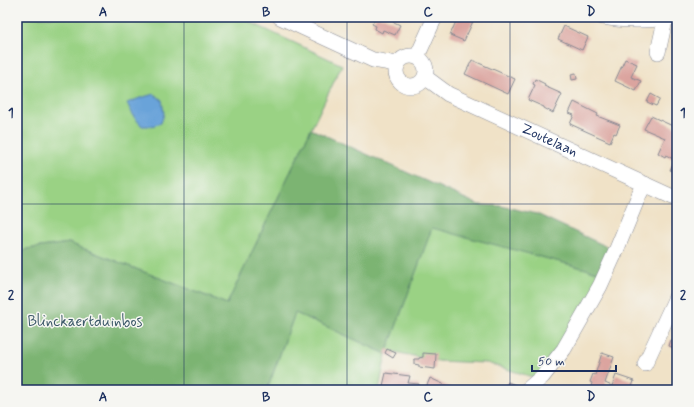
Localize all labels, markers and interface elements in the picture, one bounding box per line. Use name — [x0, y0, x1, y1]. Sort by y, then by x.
text: A — [99, 4, 107, 21]
text: B — [262, 4, 271, 21]
text: C — [423, 4, 433, 21]
text: D — [587, 4, 596, 21]
text: 1 — [8, 105, 14, 122]
text: 1 — [680, 105, 686, 122]
street label: Zoutelaan — [517, 119, 581, 162]
text: 2 — [8, 287, 15, 304]
text: 2 — [680, 287, 687, 304]
park label: Blinckaertduinbos — [28, 312, 143, 332]
scale bar — [532, 347, 616, 373]
text: 50 m — [538, 354, 565, 370]
text: A — [99, 389, 107, 406]
text: B — [262, 389, 271, 406]
text: C — [423, 389, 433, 406]
text: D — [587, 389, 596, 406]

